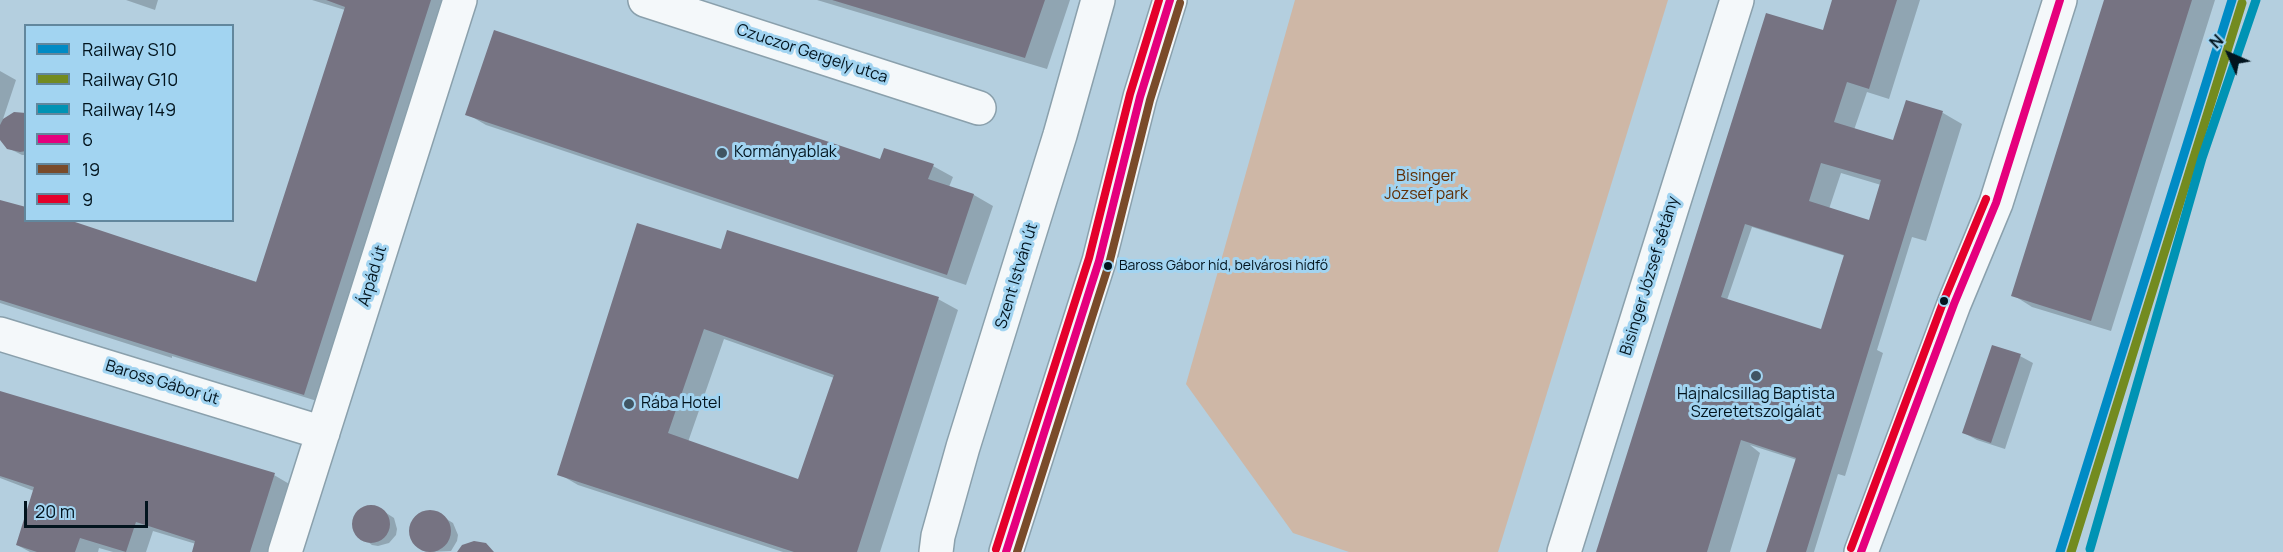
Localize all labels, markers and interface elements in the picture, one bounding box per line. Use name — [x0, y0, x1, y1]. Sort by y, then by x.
street label: Czuczor Gergely utca — [734, 20, 890, 88]
legend — [24, 24, 234, 222]
north arrow — [2199, 24, 2259, 84]
text: N — [2204, 29, 2228, 53]
text: Railway S10 — [82, 37, 177, 61]
text: Railway G10 — [82, 67, 178, 91]
text: Railway 149 — [82, 97, 176, 121]
text: 6 — [82, 127, 93, 151]
place label: Kormányablak — [734, 143, 837, 163]
marker: Kormányablak — [715, 146, 729, 160]
text: 19 — [82, 157, 100, 181]
park label: Bisinger József park — [1384, 167, 1468, 205]
text: 9 — [82, 187, 93, 211]
street label: Bisinger József sétány — [1617, 194, 1683, 358]
street label: Szent István út — [992, 221, 1042, 331]
street label: Árpád út — [355, 243, 391, 309]
place label: Baross Gábor híd, belvárosi hídfő — [1119, 258, 1328, 274]
marker: Baross Gábor híd, belvárosi hídfő — [1102, 260, 1114, 272]
unlabelled marker — [1938, 295, 1950, 307]
street label: Baross Gábor út — [103, 357, 221, 409]
marker: Hajnalcsillag Baptista Szeretetszolgálat — [1749, 369, 1763, 383]
place label: Hajnalcsillag Baptista Szeretetszolgálat — [1677, 385, 1835, 423]
place label: Rába Hotel — [641, 394, 721, 414]
marker: Rába Hotel — [622, 397, 636, 411]
scale bar — [27, 489, 152, 527]
text: 20 m — [35, 499, 75, 523]

